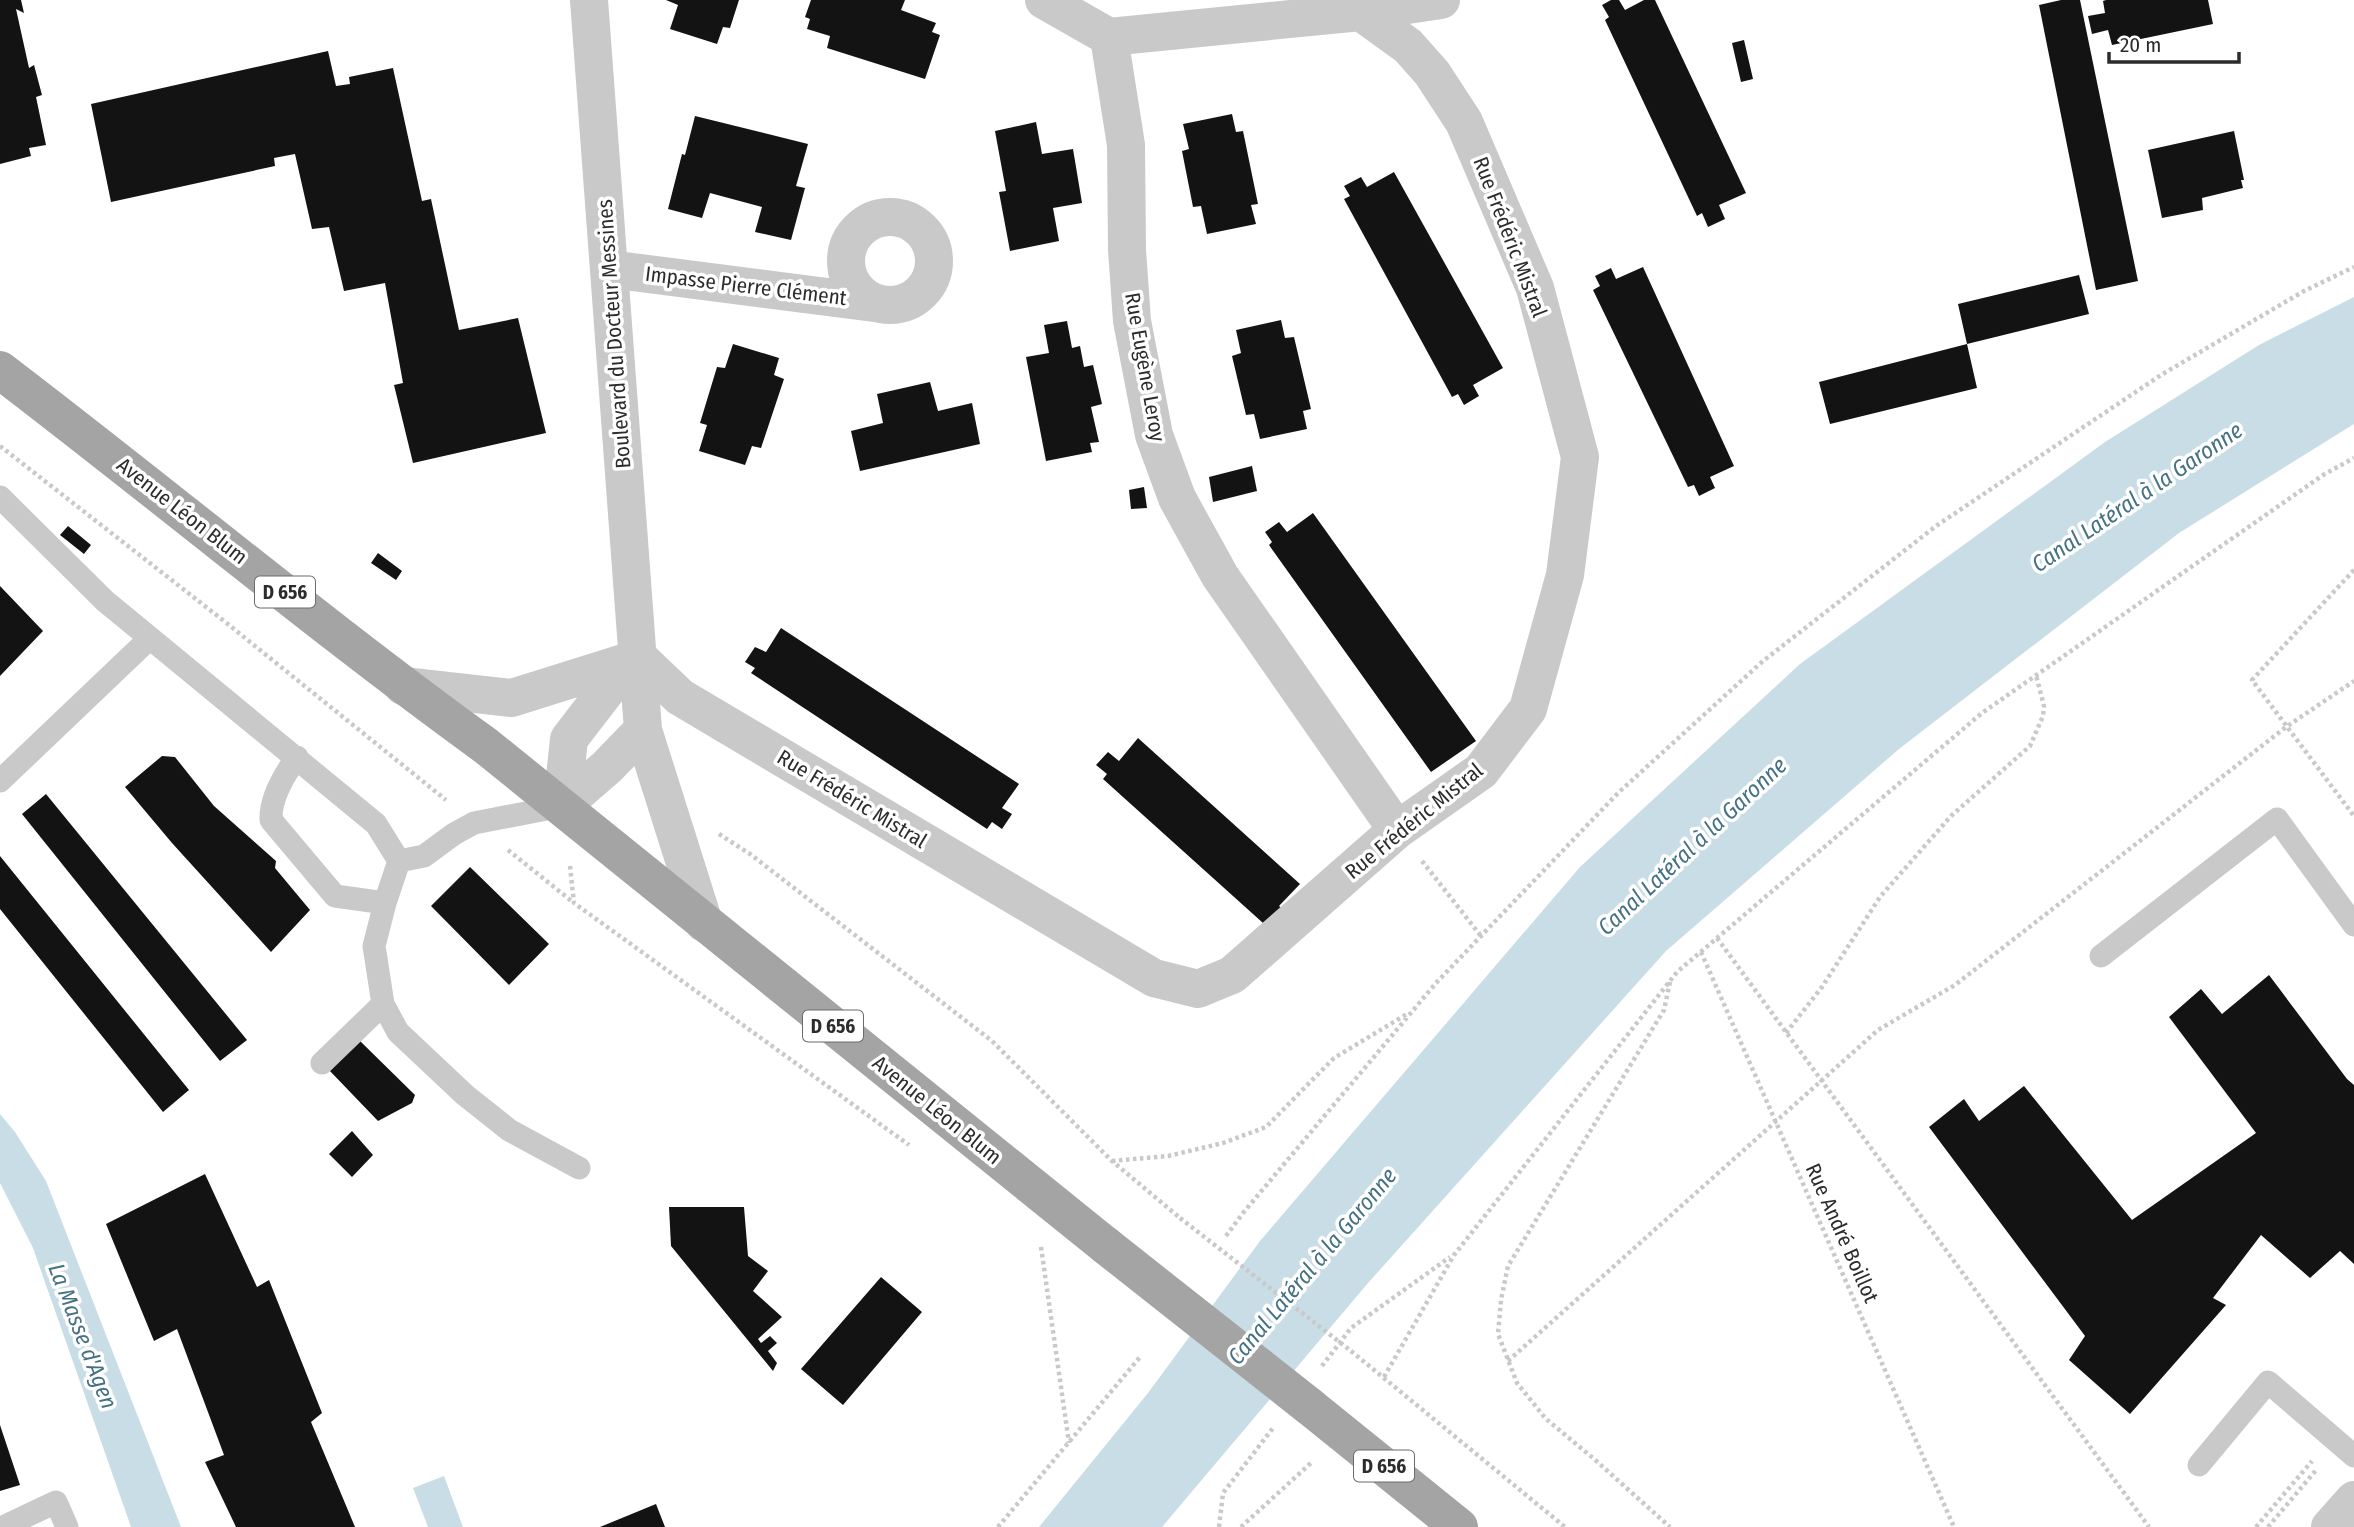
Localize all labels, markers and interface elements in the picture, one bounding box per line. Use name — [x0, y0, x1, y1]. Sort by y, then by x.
scale bar — [2109, 21, 2238, 65]
text: 20 m — [2120, 32, 2161, 58]
street label: Rue Frédéric Mistral — [1467, 153, 1553, 321]
street label: Boulevard du Docteur Messines — [592, 198, 636, 469]
street label: Impasse Pierre Clément — [644, 261, 848, 311]
street label: Rue Eugène Leroy — [1119, 290, 1171, 444]
water label: Canal Latéral à la Garonne — [2026, 416, 2248, 578]
street label: Avenue Léon Blum — [112, 452, 252, 570]
road number: D 656 — [255, 576, 315, 608]
street label: Rue Frédéric Mistral — [773, 744, 932, 854]
water label: Canal Latéral à la Garonne — [1592, 751, 1792, 941]
street label: Rue Frédéric Mistral — [1340, 757, 1489, 885]
road number: D 656 — [803, 1010, 863, 1042]
street label: Avenue Léon Blum — [867, 1050, 1007, 1170]
street label: Rue André Boillot — [1800, 1159, 1884, 1307]
water label: Canal Latéral à la Garonne — [1222, 1162, 1403, 1370]
water label: La Masse d'Agen — [42, 1259, 124, 1413]
road number: D 656 — [1354, 1450, 1414, 1482]

